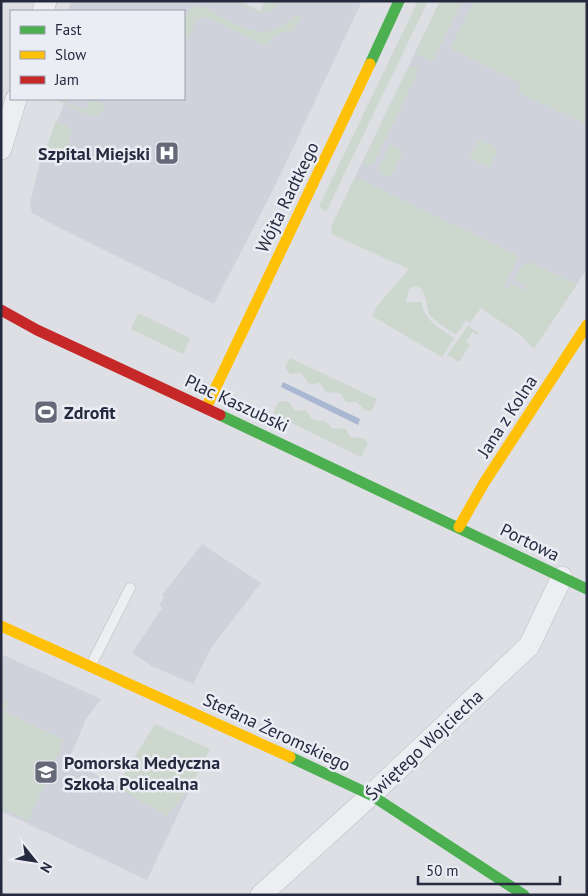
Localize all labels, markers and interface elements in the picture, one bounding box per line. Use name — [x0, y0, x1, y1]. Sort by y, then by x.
legend — [10, 10, 185, 100]
text: Fast — [55, 20, 82, 39]
text: Slow — [55, 45, 86, 64]
text: Jam — [54, 70, 79, 89]
street label: Wójta Radtkego — [250, 138, 324, 256]
hospital icon: Szpital Miejski — [154, 140, 180, 166]
place label: Szpital Miejski — [38, 142, 150, 165]
street label: Plac Kaszubski — [181, 369, 293, 437]
street label: Jana z Kolna — [471, 371, 542, 462]
sports icon: Zdrofit — [33, 399, 59, 425]
place label: Zdrofit — [64, 401, 116, 424]
street label: Portowa — [497, 518, 563, 566]
street label: Świętego Wojciecha — [360, 684, 488, 806]
street label: Stefana Żeromskiego — [200, 688, 354, 776]
place label: Pomorska Medyczna Szkoła Policealna — [64, 751, 220, 795]
school or university icon: Pomorska Medyczna Szkoła Policealna — [33, 759, 59, 785]
north arrow — [10, 836, 60, 886]
scale bar — [418, 854, 560, 886]
text: N — [36, 859, 56, 876]
text: 50 m — [426, 861, 459, 880]

